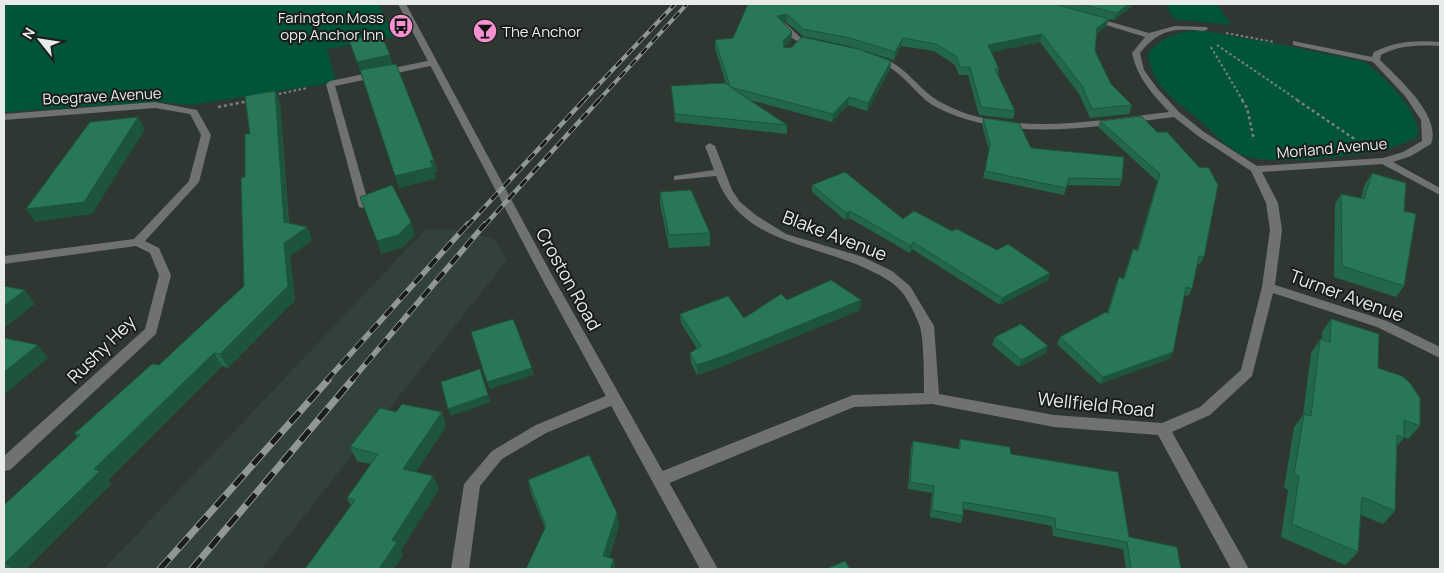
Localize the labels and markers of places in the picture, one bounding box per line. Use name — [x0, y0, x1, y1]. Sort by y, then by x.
place label: Farington Moss opp Anchor Inn — [278, 7, 384, 45]
bus stop icon: Farington Moss opp Anchor Inn — [388, 13, 414, 39]
bar icon: The Anchor — [472, 18, 498, 44]
place label: The Anchor — [502, 21, 582, 42]

